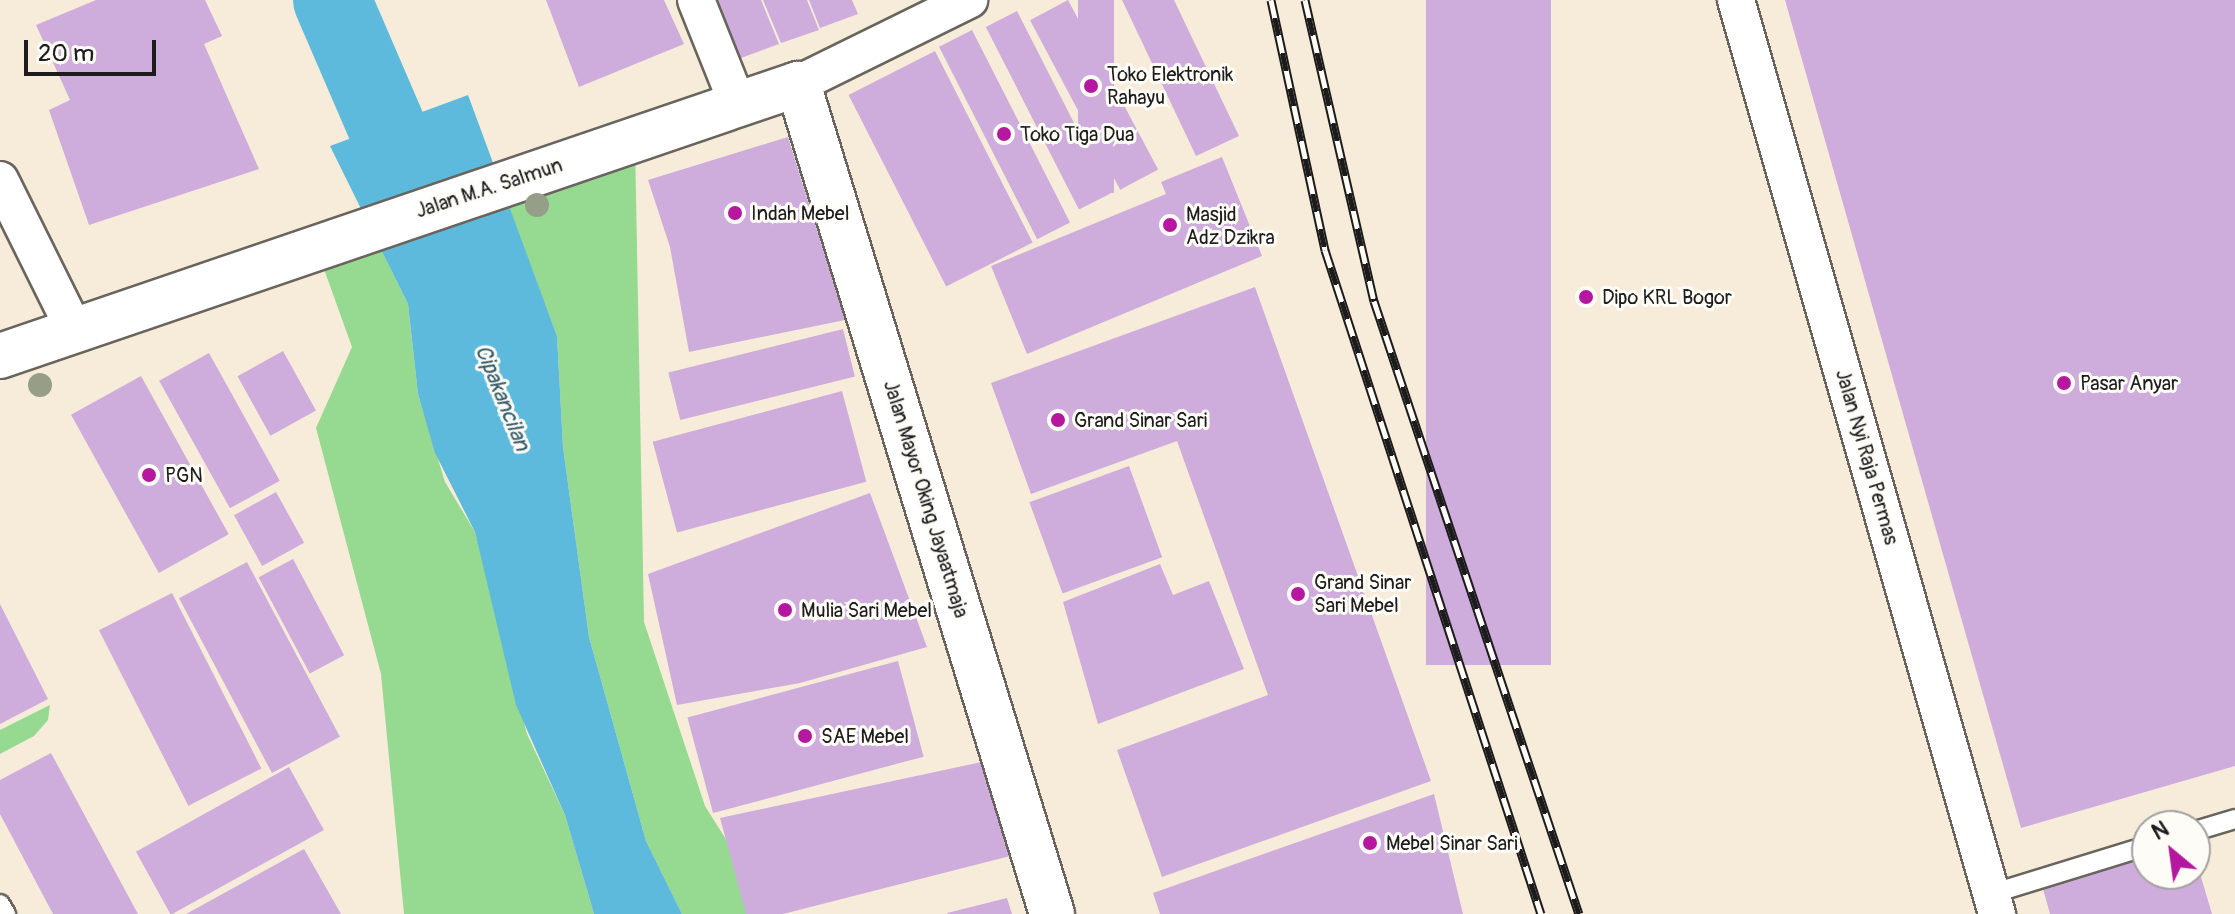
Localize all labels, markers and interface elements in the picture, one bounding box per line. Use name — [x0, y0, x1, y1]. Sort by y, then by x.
scale bar — [28, 24, 160, 74]
text: 20 m — [38, 39, 94, 68]
place label: Toko Elektronik Rahayu — [1107, 62, 1233, 109]
marker: Toko Elektronik Rahayu — [1082, 77, 1100, 95]
place label: Toko Tiga Dua — [1020, 122, 1134, 146]
marker: Toko Tiga Dua — [995, 125, 1013, 143]
street label: Jalan M.A. Salmun — [413, 153, 565, 223]
place label: Indah Mebel — [751, 201, 849, 225]
place label: Masjid Adz Dzikra — [1186, 202, 1275, 249]
marker: Indah Mebel — [726, 204, 744, 222]
marker: Masjid Adz Dzikra — [1161, 216, 1179, 234]
place label: Dipo KRL Bogor — [1602, 285, 1732, 309]
marker: Dipo KRL Bogor — [1577, 288, 1595, 306]
water label: Cipakancilan — [469, 341, 535, 455]
street label: Jalan Nyi Raja Permas — [1831, 367, 1903, 547]
place label: Pasar Anyar — [2080, 371, 2178, 395]
marker: Pasar Anyar — [2055, 374, 2073, 392]
street label: Jalan Mayor Oking Jayaatmaja — [878, 377, 974, 621]
place label: Grand Sinar Sari — [1074, 408, 1207, 432]
marker: Grand Sinar Sari — [1049, 411, 1067, 429]
place label: PGN — [165, 463, 203, 487]
marker: PGN — [140, 466, 158, 484]
place label: Grand Sinar Sari Mebel — [1314, 570, 1411, 617]
marker: Grand Sinar Sari Mebel — [1289, 585, 1307, 603]
place label: Mulia Sari Mebel — [801, 598, 932, 622]
marker: Mulia Sari Mebel — [776, 601, 794, 619]
place label: SAE Mebel — [821, 724, 909, 748]
marker: SAE Mebel — [796, 727, 814, 745]
north arrow — [2131, 810, 2211, 890]
text: N — [2147, 815, 2174, 847]
place label: Mebel Sinar Sari — [1386, 831, 1518, 855]
marker: Mebel Sinar Sari — [1361, 834, 1379, 852]

